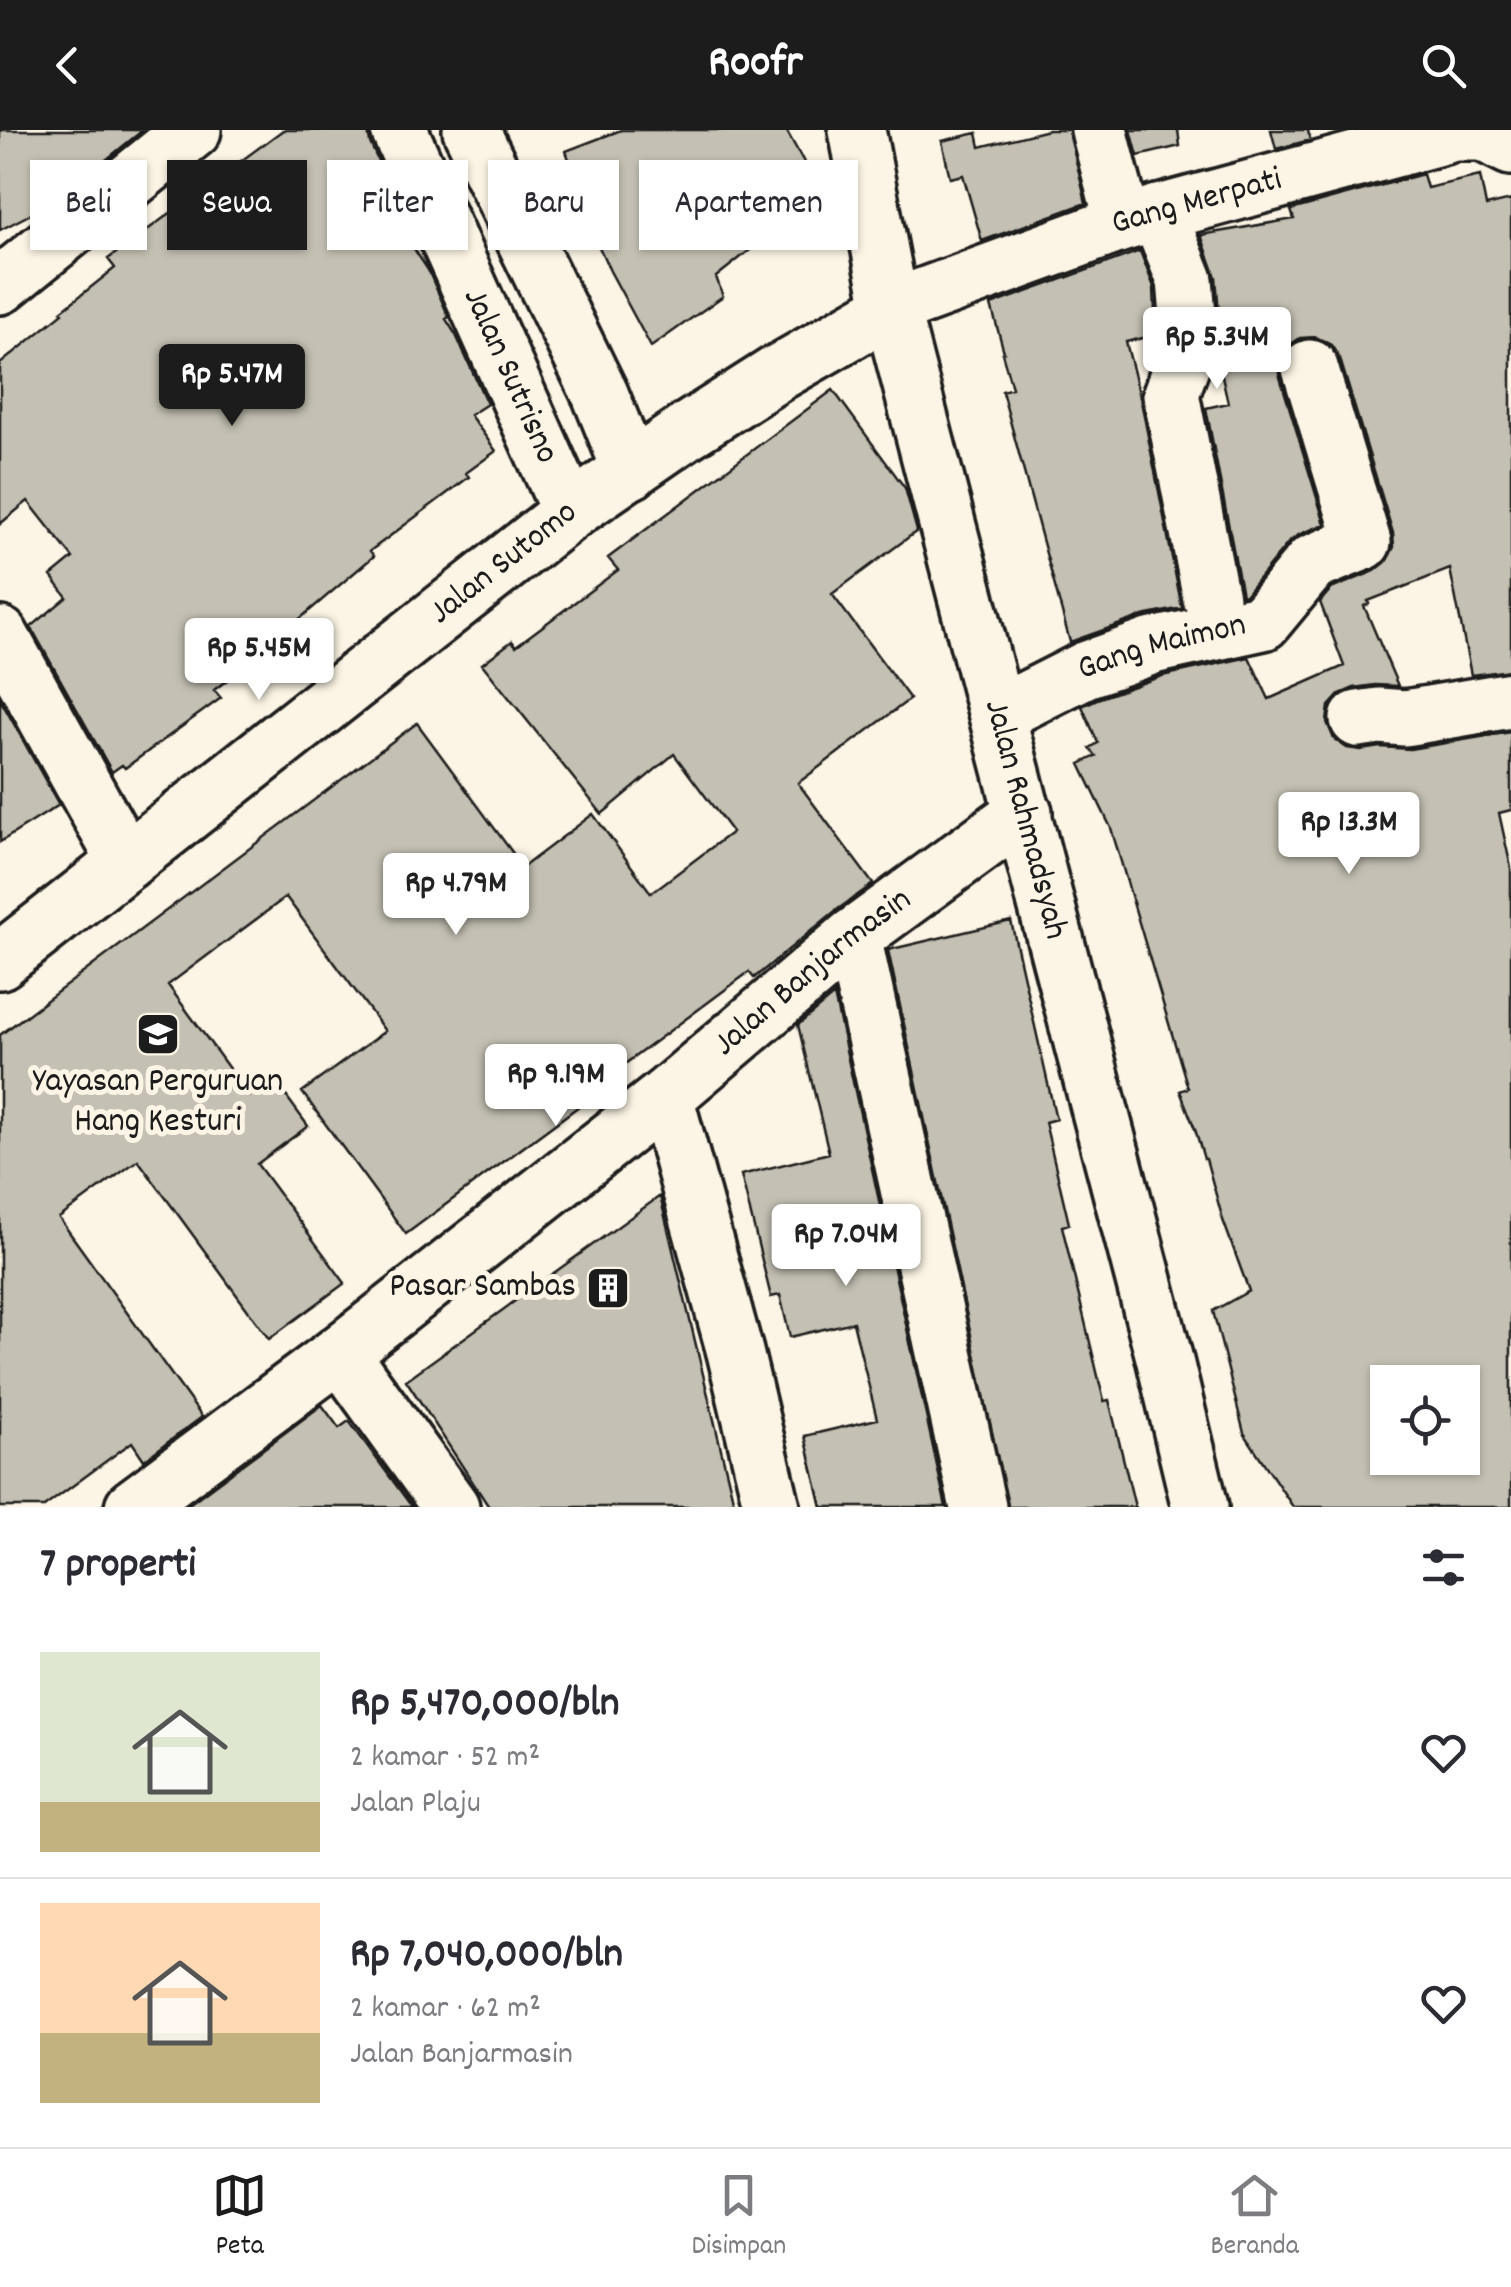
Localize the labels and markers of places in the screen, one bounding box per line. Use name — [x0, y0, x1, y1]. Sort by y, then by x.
pin: Rp 5.34M — [1114, 307, 1320, 392]
pin: Rp 5.47M — [129, 344, 335, 429]
pin: Rp 5.45M — [156, 618, 362, 703]
pin: Rp 13.3M — [1246, 792, 1452, 877]
pin: Rp 4.79M — [353, 853, 559, 938]
school or university icon: Yayasan Perguruan Hang Kesturi — [135, 1011, 181, 1057]
pin: Rp 9.19M — [453, 1044, 659, 1129]
place label: Yayasan Perguruan Hang Kesturi — [33, 1058, 283, 1148]
pin: Rp 7.04M — [743, 1204, 949, 1289]
place label: Pasar Sambas — [389, 1263, 576, 1313]
building icon: Pasar Sambas — [585, 1265, 631, 1311]

